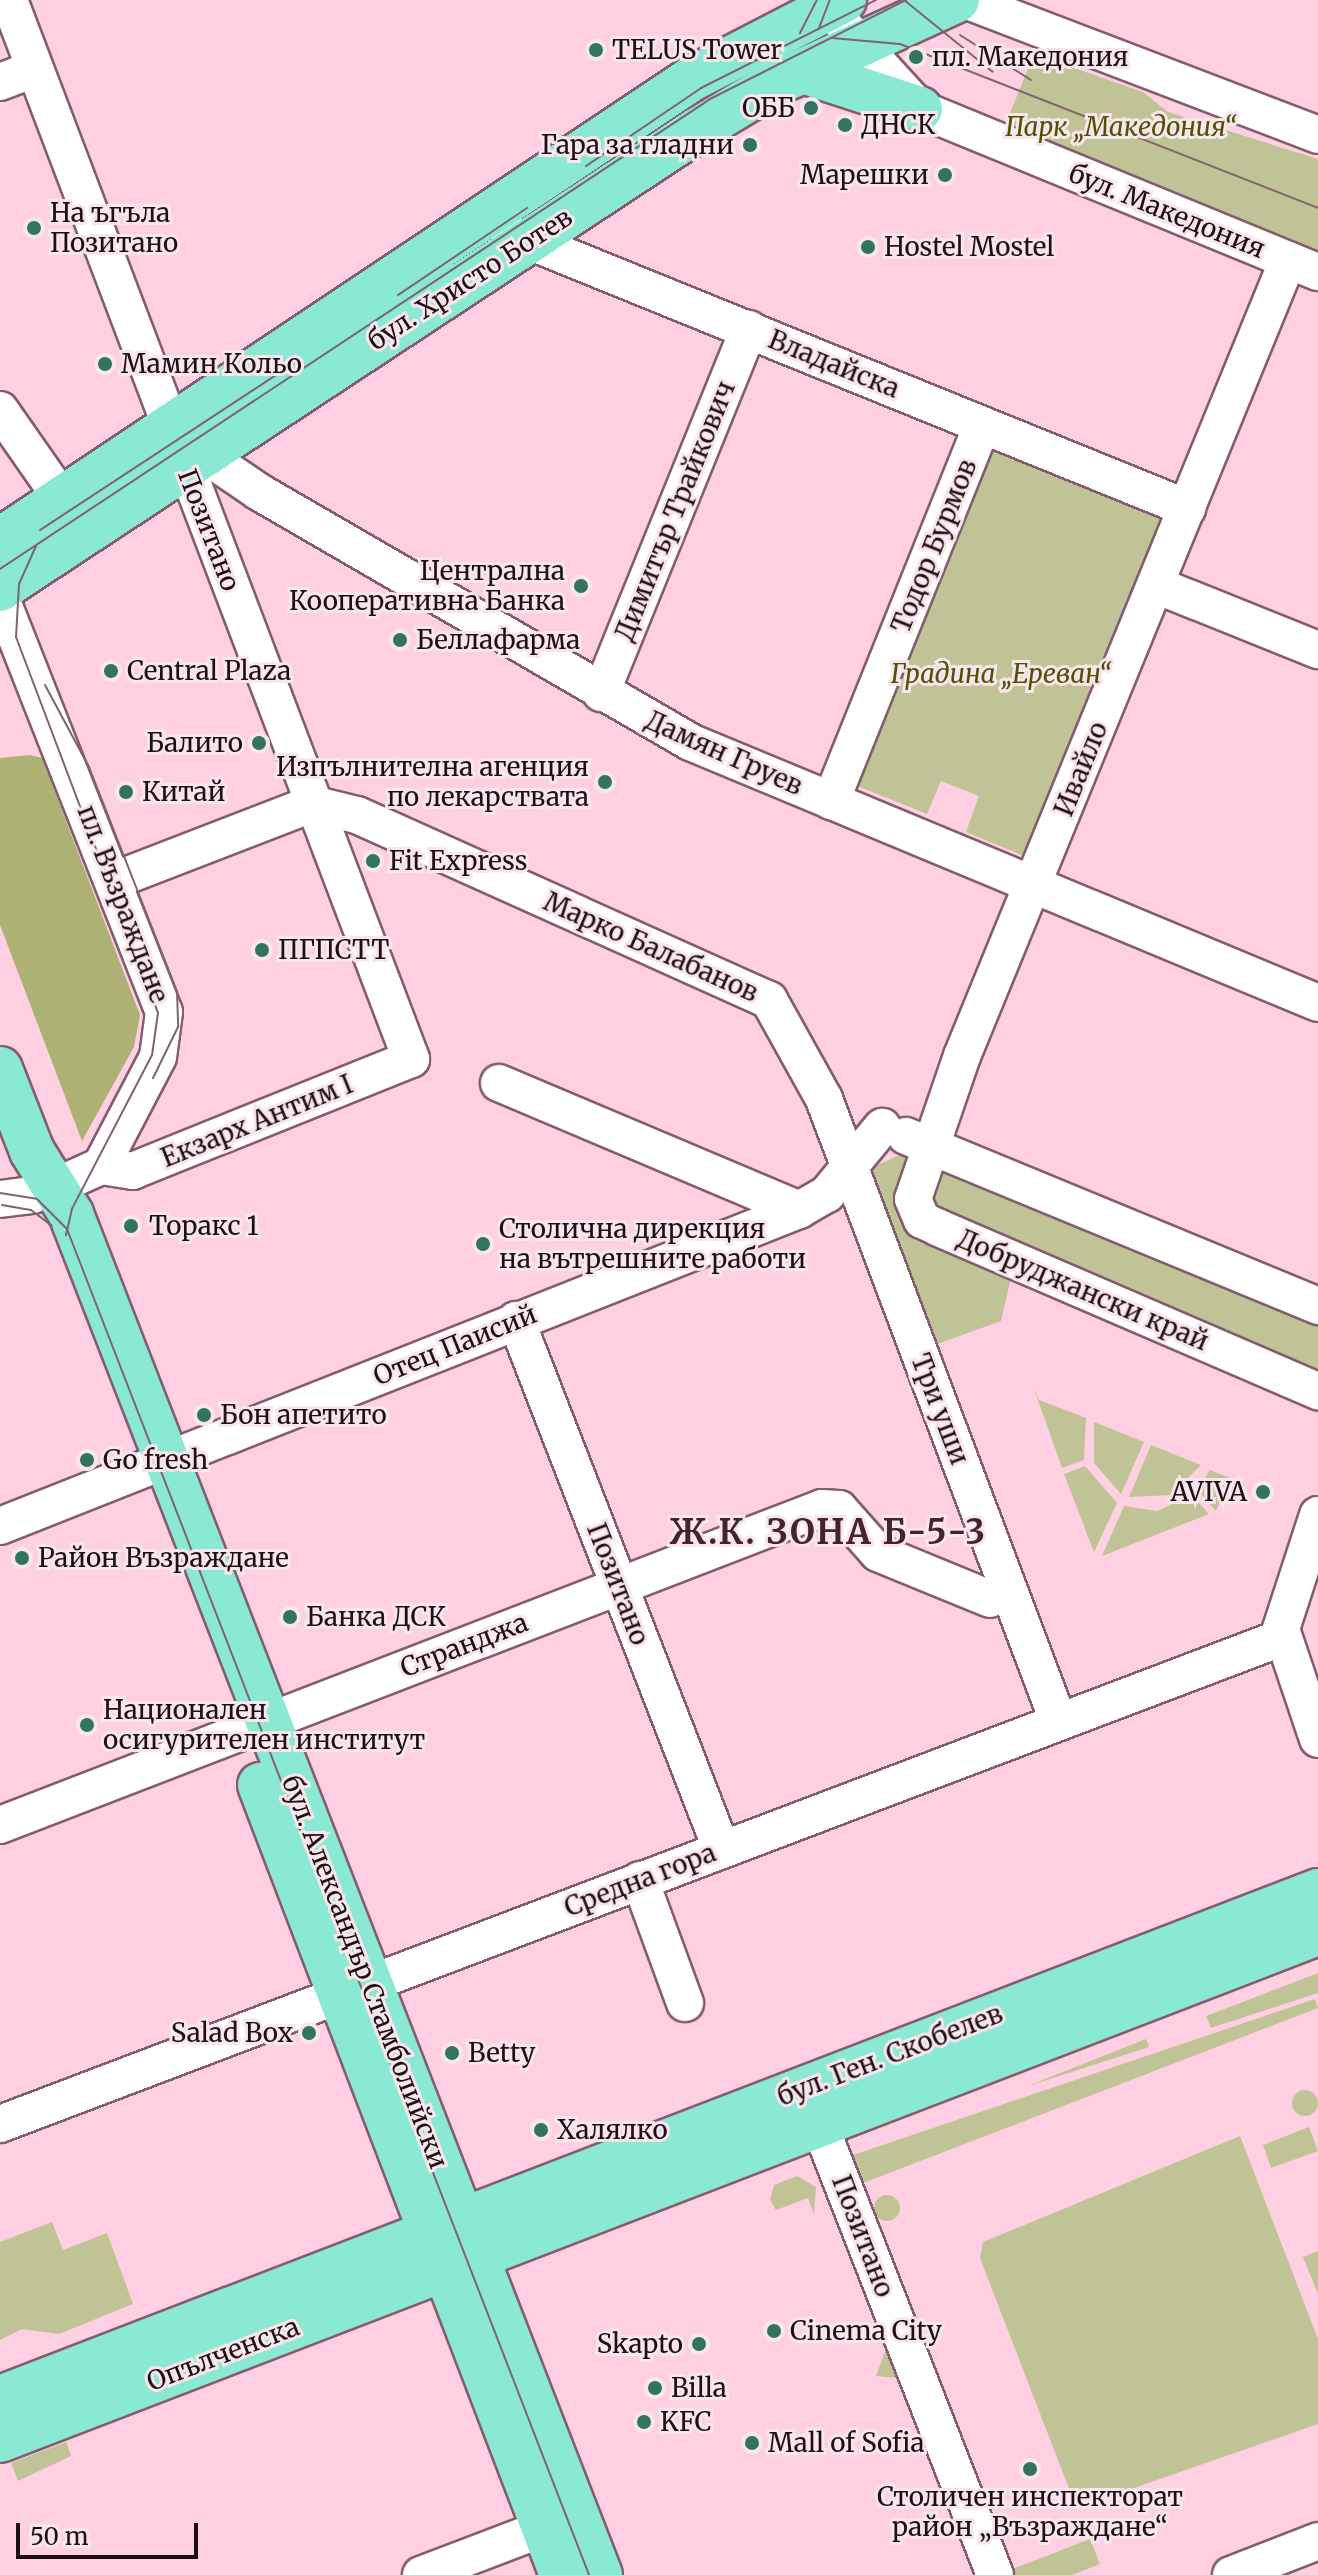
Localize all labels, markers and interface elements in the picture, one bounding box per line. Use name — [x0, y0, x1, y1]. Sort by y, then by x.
place label: TELUS Tower — [612, 34, 782, 66]
marker: TELUS Tower — [587, 41, 605, 59]
place label: пл. Македония — [932, 41, 1128, 73]
marker: пл. Македония — [907, 48, 925, 66]
place label: ОББ — [742, 92, 795, 124]
marker: ОББ — [802, 99, 820, 117]
place label: ДНСК — [861, 109, 935, 141]
park label: Парк „Македония“ — [1005, 111, 1237, 143]
marker: ДНСК — [836, 116, 854, 134]
place label: Гара за гладни — [540, 129, 734, 161]
marker: Гара за гладни — [741, 136, 759, 154]
street label: бул. Македония — [1064, 157, 1270, 265]
place label: Марешки — [800, 159, 929, 191]
marker: Марешки — [936, 166, 954, 184]
place label: На ъгъла Позитано — [50, 197, 178, 258]
street label: бул. Христо Ботев — [362, 201, 578, 357]
marker: На ъгъла Позитано — [25, 219, 43, 237]
place label: Hostel Mostel — [884, 231, 1054, 263]
marker: Hostel Mostel — [859, 238, 877, 256]
street label: Владайска — [764, 324, 904, 404]
place label: Мамин Кольо — [121, 348, 302, 380]
marker: Мамин Кольо — [96, 355, 114, 373]
street label: Димитър Трайкович — [609, 377, 741, 645]
street label: Тодор Бурмов — [885, 455, 983, 637]
street label: Позитано — [171, 465, 247, 595]
place label: Централна Кооперативна Банка — [289, 555, 565, 616]
marker: Централна Кооперативна Банка — [572, 577, 590, 595]
place label: Беллафарма — [416, 624, 580, 656]
marker: Беллафарма — [391, 631, 409, 649]
place label: Central Plaza — [127, 655, 291, 687]
park label: Градина „Ереван“ — [891, 658, 1111, 690]
marker: Central Plaza — [102, 662, 120, 680]
street label: Дамян Груев — [641, 704, 807, 802]
street label: Ивайло — [1048, 717, 1114, 821]
place label: Балито — [146, 727, 243, 759]
marker: Балито — [250, 734, 268, 752]
place label: Изпълнителна агенция по лекарствата — [276, 751, 589, 812]
marker: Изпълнителна агенция по лекарствата — [596, 773, 614, 791]
place label: Китай — [142, 776, 225, 808]
marker: Китай — [117, 783, 135, 801]
street label: пл. Възраждане — [71, 801, 175, 1007]
place label: Fit Express — [389, 845, 528, 877]
marker: Fit Express — [364, 852, 382, 870]
street label: Марко Балабанов — [539, 886, 763, 1008]
place label: ПГПСТТ — [278, 934, 389, 966]
marker: ПГПСТТ — [253, 941, 271, 959]
street label: Екзарх Антим I — [157, 1068, 357, 1174]
place label: Торакс 1 — [149, 1210, 259, 1242]
place label: Столична дирекция на вътрешните работи — [499, 1213, 806, 1274]
marker: Торакс 1 — [120, 1215, 142, 1237]
street label: Добруджански край — [953, 1223, 1213, 1357]
marker: Столична дирекция на вътрешните работи — [474, 1235, 492, 1253]
street label: Отец Паисий — [369, 1298, 541, 1392]
street label: Три уши — [905, 1349, 975, 1469]
place label: Бон апетито — [220, 1399, 387, 1431]
marker: Бон апетито — [195, 1406, 213, 1424]
place label: Go fresh — [103, 1444, 208, 1476]
marker: Go fresh — [78, 1451, 96, 1469]
place label: AVIVA — [1170, 1476, 1247, 1508]
marker: AVIVA — [1254, 1483, 1272, 1501]
district label: Ж.К. ЗОНА Б-5-3 — [669, 1513, 987, 1553]
street label: Позитано — [580, 1519, 656, 1649]
place label: Район Възраждане — [38, 1542, 289, 1574]
marker: Район Възраждане — [13, 1549, 31, 1567]
place label: Банка ДСК — [306, 1601, 446, 1633]
street label: Странджа — [396, 1606, 532, 1684]
marker: Банка ДСК — [281, 1608, 299, 1626]
place label: Национален осигурителен институт — [103, 1694, 425, 1756]
marker: Национален осигурителен институт — [78, 1716, 96, 1734]
street label: бул. Александър Стамболийски — [275, 1771, 455, 2173]
street label: Средна гора — [560, 1837, 720, 1923]
street label: бул. Ген. Скобелев — [773, 1998, 1007, 2112]
place label: Salad Box — [171, 2017, 293, 2049]
marker: Salad Box — [300, 2024, 318, 2042]
place label: Betty — [468, 2037, 535, 2069]
marker: Betty — [443, 2044, 461, 2062]
place label: Халялко — [557, 2114, 668, 2146]
marker: Халялко — [532, 2121, 550, 2139]
street label: Позитано — [825, 2171, 901, 2301]
street label: Опълченска — [142, 2311, 304, 2397]
place label: Cinema City — [790, 2315, 942, 2347]
marker: Cinema City — [765, 2322, 783, 2340]
place label: Skapto — [597, 2328, 683, 2360]
marker: Skapto — [690, 2335, 708, 2353]
place label: Billa — [671, 2372, 727, 2404]
marker: Billa — [646, 2379, 664, 2397]
place label: KFC — [660, 2406, 712, 2438]
marker: KFC — [635, 2413, 653, 2431]
place label: Mall of Sofia — [768, 2427, 924, 2459]
marker: Mall of Sofia — [743, 2434, 761, 2452]
marker: Столичен инспекторат район „Възраждане“ — [1021, 2460, 1039, 2478]
place label: Столичен инспекторат район „Възраждане“ — [877, 2481, 1183, 2542]
scale bar — [20, 2507, 202, 2557]
text: 50 m — [30, 2521, 89, 2552]

